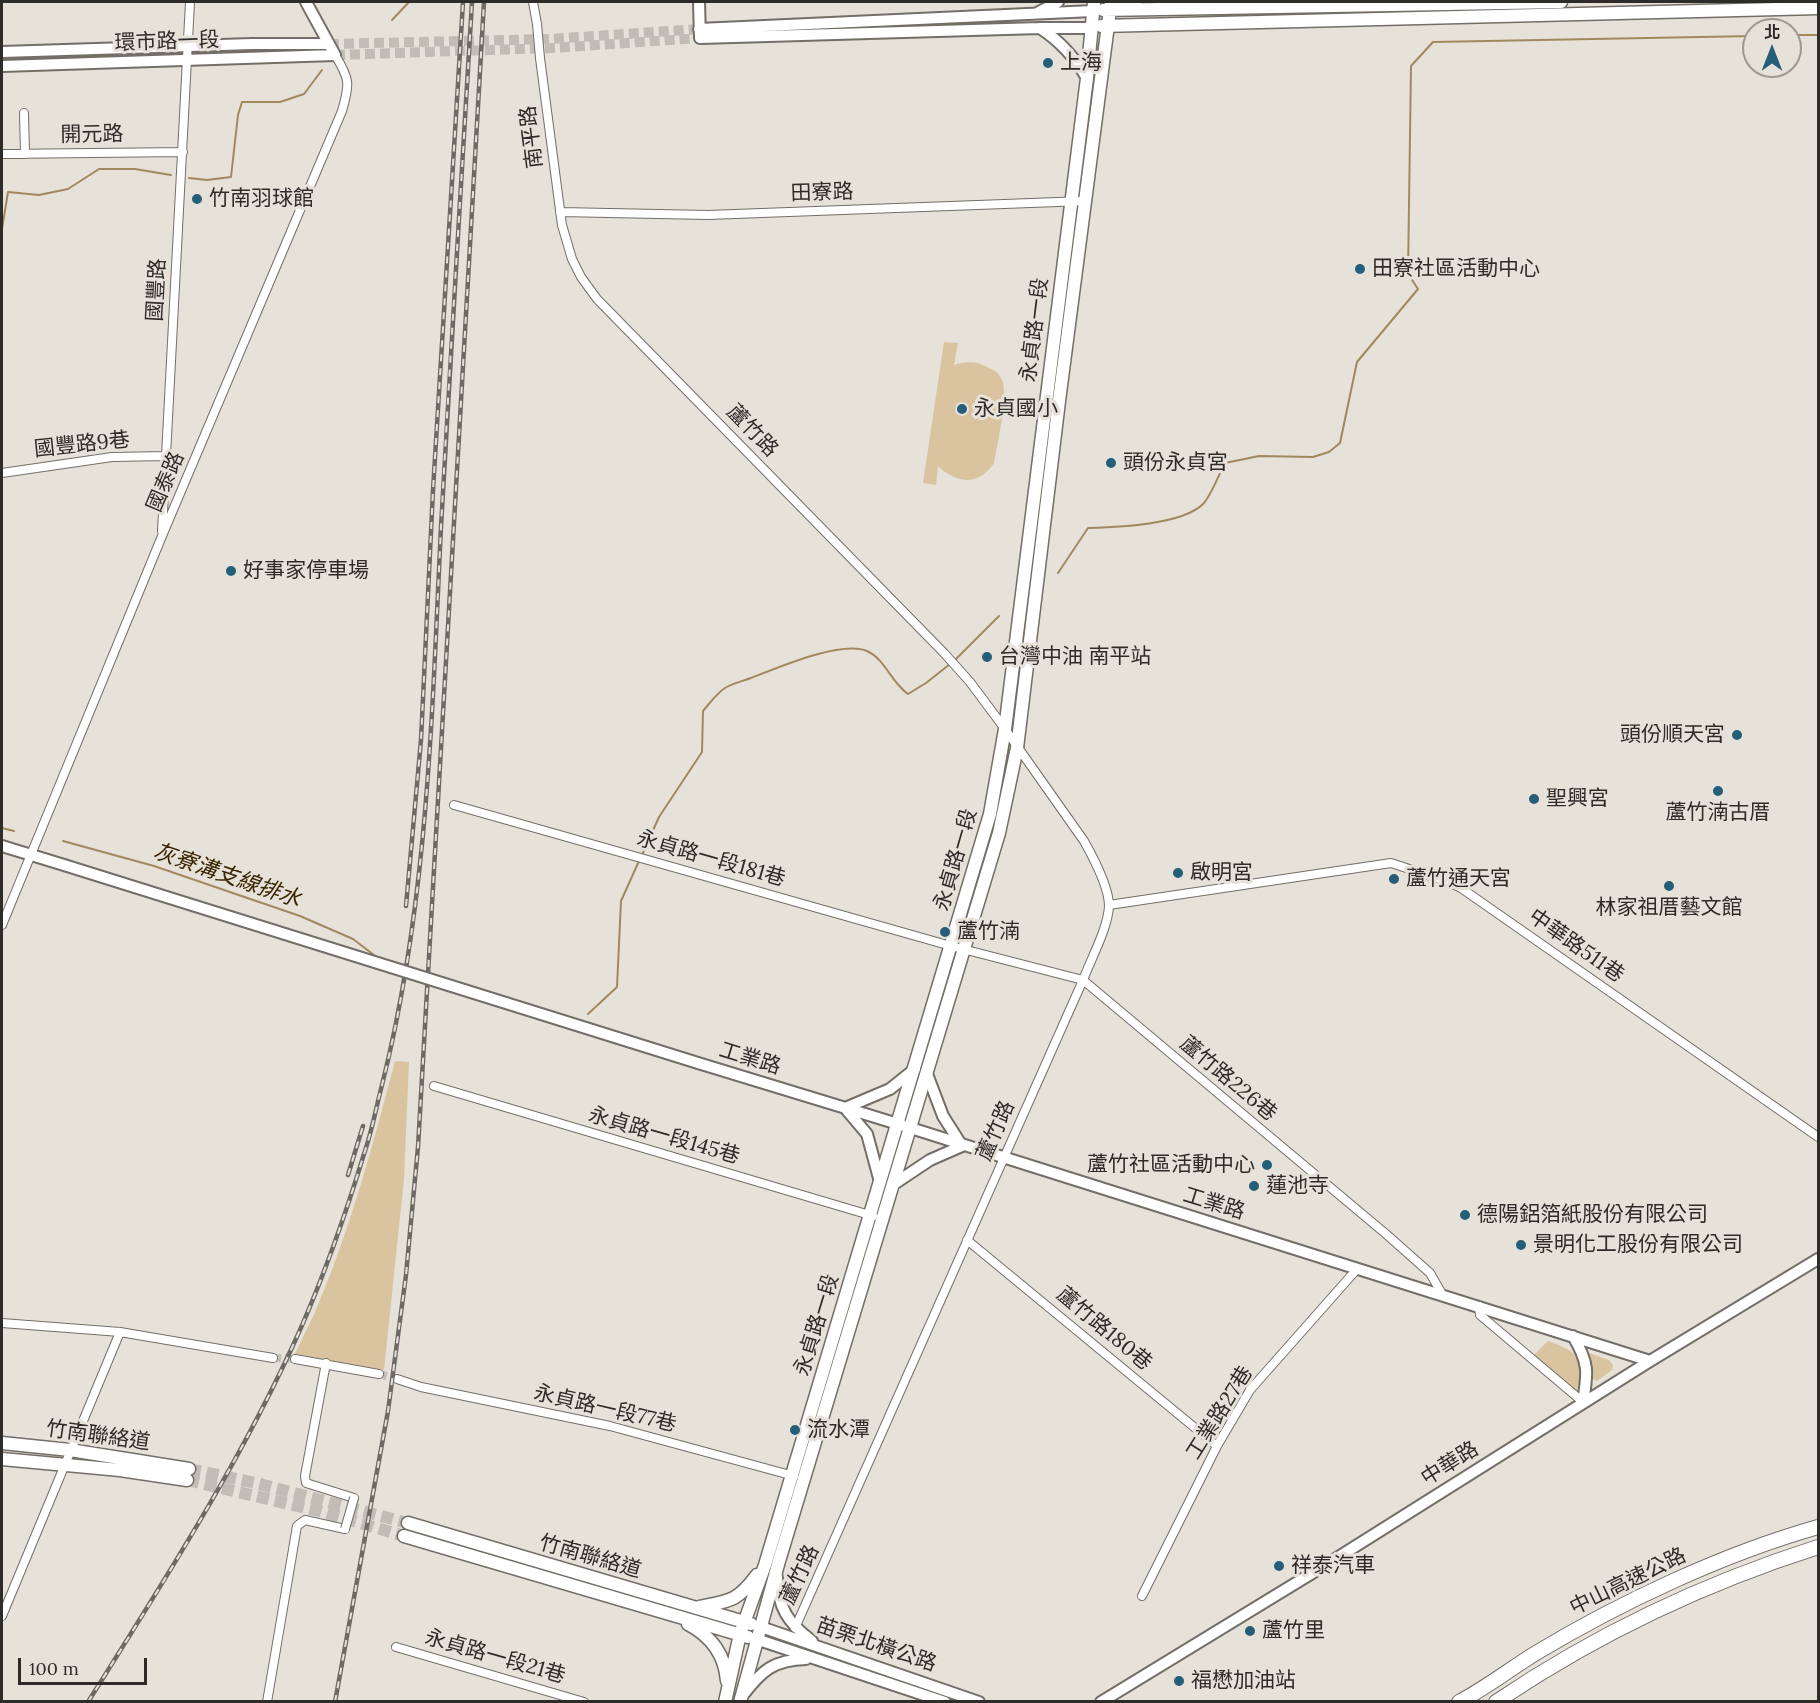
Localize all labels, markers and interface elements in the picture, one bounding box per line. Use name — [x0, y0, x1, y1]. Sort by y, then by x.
north arrow — [1742, 18, 1802, 78]
text: 北 — [1764, 22, 1780, 42]
street label: 環市路一段 — [114, 28, 220, 56]
place label: 上海 — [1060, 50, 1102, 76]
marker: 上海 — [1041, 56, 1055, 70]
street label: 南平路 — [516, 104, 548, 170]
street label: 開元路 — [60, 122, 124, 148]
street label: 田寮路 — [790, 179, 854, 207]
place label: 竹南羽球館 — [209, 186, 314, 212]
marker: 竹南羽球館 — [190, 192, 204, 206]
place label: 田寮社區活動中心 — [1372, 256, 1540, 282]
street label: 國豐路 — [143, 258, 171, 322]
marker: 田寮社區活動中心 — [1353, 262, 1367, 276]
street label: 永貞路一段 — [1016, 276, 1054, 384]
place label: 永貞國小 — [974, 396, 1058, 422]
street label: 蘆竹路 — [721, 400, 783, 462]
marker: 永貞國小 — [955, 402, 969, 416]
street label: 國豐路9巷 — [33, 427, 131, 463]
street label: 國泰路 — [142, 448, 190, 516]
place label: 頭份永貞宮 — [1123, 450, 1228, 476]
marker: 頭份永貞宮 — [1104, 456, 1118, 470]
place label: 好事家停車場 — [243, 558, 369, 584]
marker: 好事家停車場 — [224, 564, 238, 578]
place label: 台灣中油 南平站 — [999, 644, 1152, 670]
marker: 台灣中油 南平站 — [980, 650, 994, 664]
place label: 頭份順天宮 — [1620, 722, 1725, 748]
marker: 頭份順天宮 — [1730, 728, 1744, 742]
marker: 蘆竹湳古厝 — [1711, 784, 1725, 798]
place label: 聖興宮 — [1546, 786, 1609, 812]
marker: 聖興宮 — [1527, 792, 1541, 806]
place label: 蘆竹湳古厝 — [1666, 800, 1770, 826]
street label: 永貞路一段 — [929, 806, 983, 914]
street label: 永貞路一段181巷 — [634, 826, 788, 892]
water label: 灰寮溝支線排水 — [150, 838, 304, 914]
place label: 啟明宮 — [1190, 860, 1253, 886]
marker: 啟明宮 — [1171, 866, 1185, 880]
place label: 蘆竹通天宮 — [1406, 866, 1511, 892]
marker: 蘆竹通天宮 — [1387, 872, 1401, 886]
marker: 林家祖厝藝文館 — [1662, 879, 1676, 893]
place label: 林家祖厝藝文館 — [1596, 895, 1742, 921]
street label: 中華路511巷 — [1523, 904, 1629, 988]
place label: 蘆竹湳 — [957, 919, 1020, 945]
marker: 蘆竹湳 — [938, 925, 952, 939]
street label: 蘆竹路226巷 — [1174, 1031, 1282, 1127]
street label: 工業路 — [716, 1038, 784, 1080]
street label: 蘆竹路 — [972, 1097, 1020, 1165]
street label: 永貞路一段145巷 — [585, 1102, 743, 1170]
place label: 蘆竹社區活動中心 — [1087, 1152, 1255, 1178]
marker: 蘆竹社區活動中心 — [1260, 1158, 1274, 1172]
place label: 蓮池寺 — [1266, 1173, 1329, 1199]
marker: 蓮池寺 — [1247, 1179, 1261, 1193]
street label: 工業路 — [1180, 1183, 1248, 1225]
place label: 德陽鋁箔紙股份有限公司 — [1477, 1202, 1708, 1228]
marker: 德陽鋁箔紙股份有限公司 — [1458, 1208, 1472, 1222]
place label: 景明化工股份有限公司 — [1533, 1232, 1743, 1258]
marker: 景明化工股份有限公司 — [1514, 1238, 1528, 1252]
street label: 永貞路一段 — [790, 1271, 844, 1379]
street label: 蘆竹路180巷 — [1051, 1282, 1157, 1376]
street label: 工業路27巷 — [1182, 1362, 1258, 1464]
street label: 永貞路一段77巷 — [531, 1380, 679, 1438]
street label: 竹南聯絡道 — [44, 1416, 152, 1456]
place label: 流水潭 — [807, 1417, 870, 1443]
marker: 流水潭 — [788, 1423, 802, 1437]
street label: 中華路 — [1417, 1437, 1483, 1491]
street label: 竹南聯絡道 — [536, 1530, 644, 1584]
street label: 蘆竹路 — [775, 1541, 825, 1609]
street label: 中山高速公路 — [1566, 1543, 1690, 1621]
place label: 祥泰汽車 — [1291, 1553, 1375, 1579]
marker: 祥泰汽車 — [1272, 1559, 1286, 1573]
street label: 苗栗北橫公路 — [812, 1613, 940, 1677]
place label: 蘆竹里 — [1262, 1618, 1325, 1644]
marker: 蘆竹里 — [1243, 1624, 1257, 1638]
street label: 永貞路一段21巷 — [422, 1625, 568, 1689]
scale bar — [21, 1646, 150, 1684]
text: 100 m — [29, 1657, 79, 1680]
place label: 福懋加油站 — [1191, 1668, 1296, 1694]
marker: 福懋加油站 — [1172, 1674, 1186, 1688]

